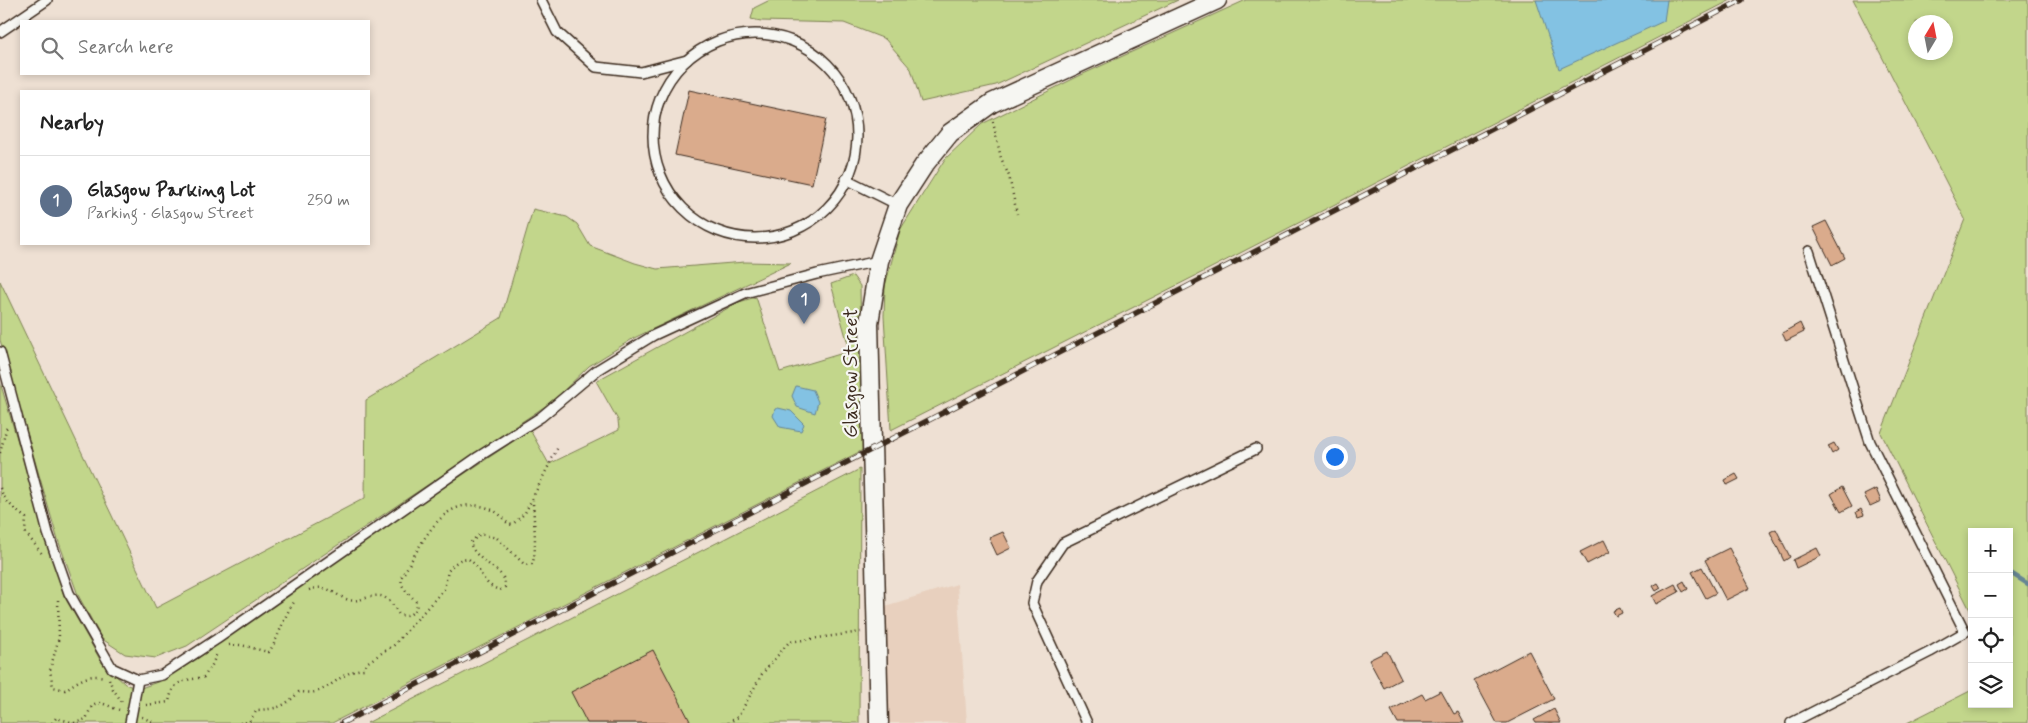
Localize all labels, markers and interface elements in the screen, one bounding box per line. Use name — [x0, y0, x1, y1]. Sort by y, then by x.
north arrow — [1908, 15, 1953, 60]
search box — [20, 20, 370, 75]
icon: search — [38, 34, 66, 62]
text: Search here — [78, 35, 174, 60]
text: Nearby — [40, 109, 104, 137]
text: Glasgow Parking Lot — [87, 178, 256, 203]
text: 1 — [52, 190, 60, 211]
text: 250 m — [307, 190, 350, 211]
text: Parking · Glasgow Street — [87, 203, 254, 224]
pin: 1 — [788, 283, 820, 324]
street label: Glasgow Street — [838, 308, 865, 438]
your location — [1322, 444, 1348, 470]
map controls — [1968, 528, 2013, 708]
button: + — [1968, 528, 2013, 573]
button: − — [1968, 573, 2013, 618]
button: locate — [1968, 618, 2013, 663]
button: layers — [1968, 663, 2013, 708]

